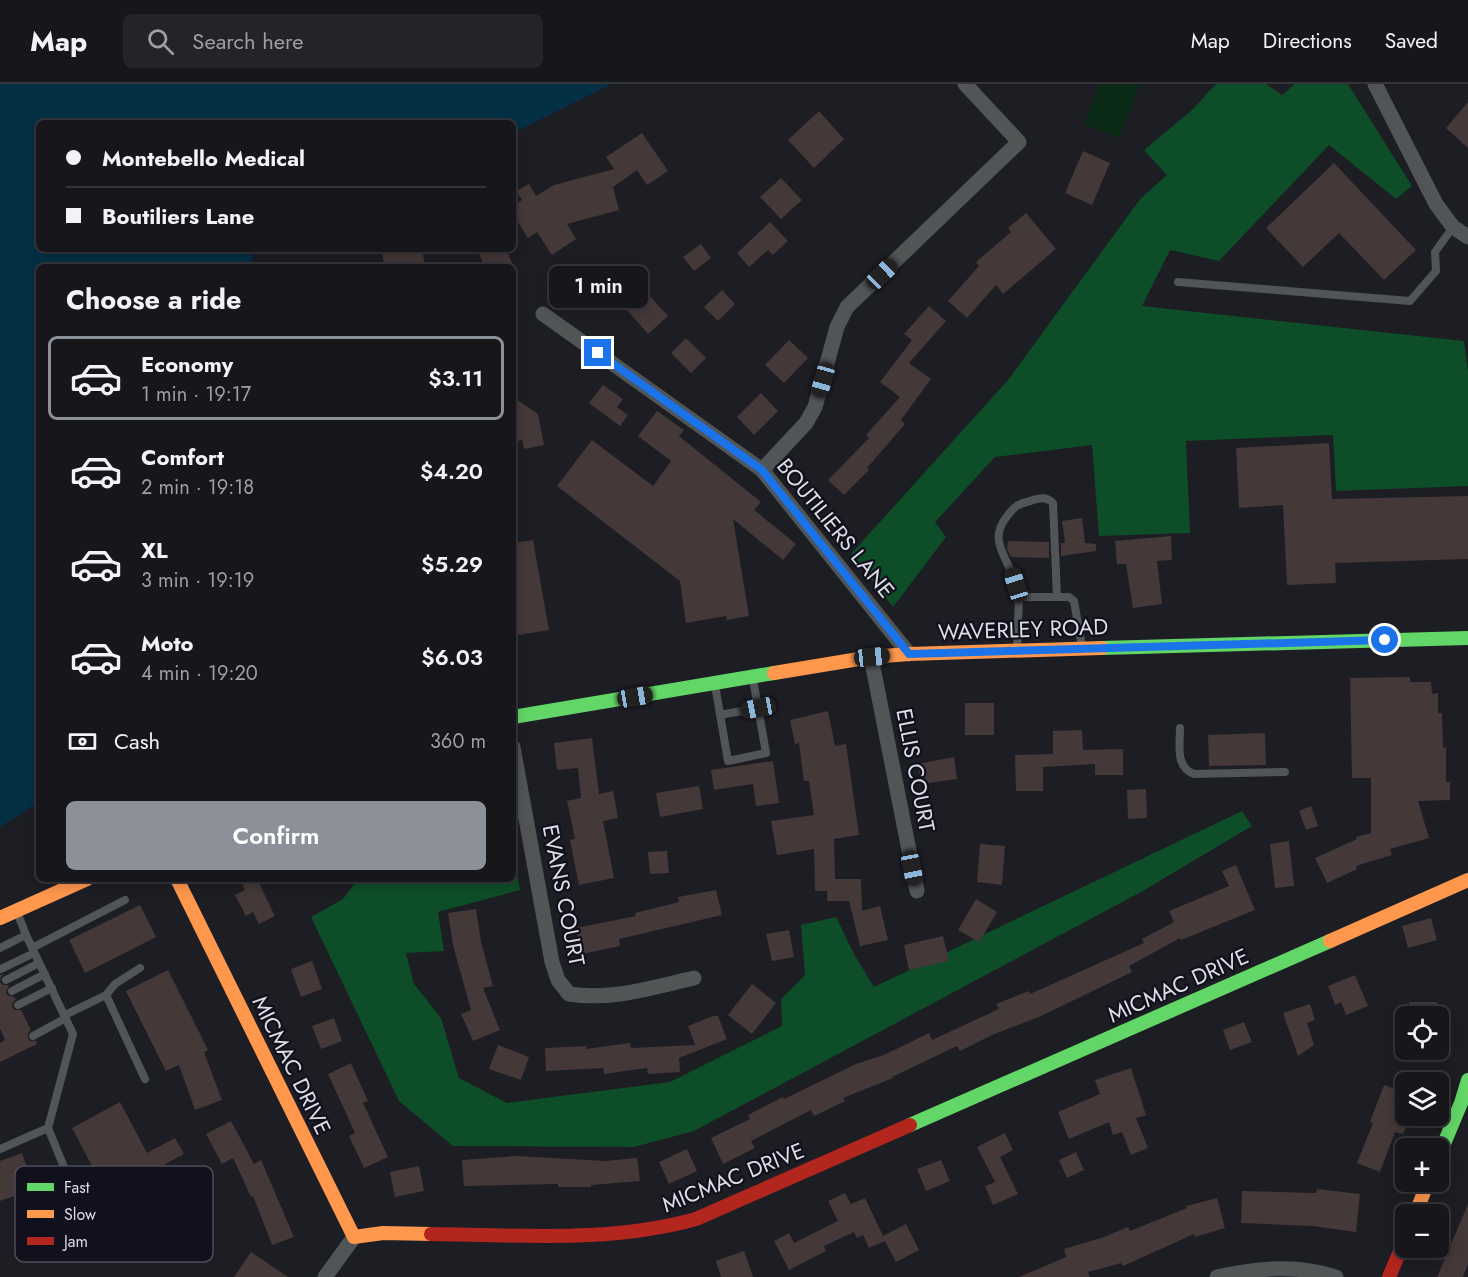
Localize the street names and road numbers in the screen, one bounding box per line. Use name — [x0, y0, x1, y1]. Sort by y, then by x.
street label: BOUTILIERS LANE — [770, 451, 902, 605]
street label: WAVERLEY ROAD — [937, 610, 1109, 648]
street label: ELLIS COURT — [888, 706, 944, 835]
street label: EVANS COURT — [535, 822, 594, 969]
street label: MICMAC DRIVE — [1103, 940, 1253, 1030]
street label: MICMAC DRIVE — [245, 990, 339, 1140]
street label: MICMAC DRIVE — [657, 1134, 809, 1220]

